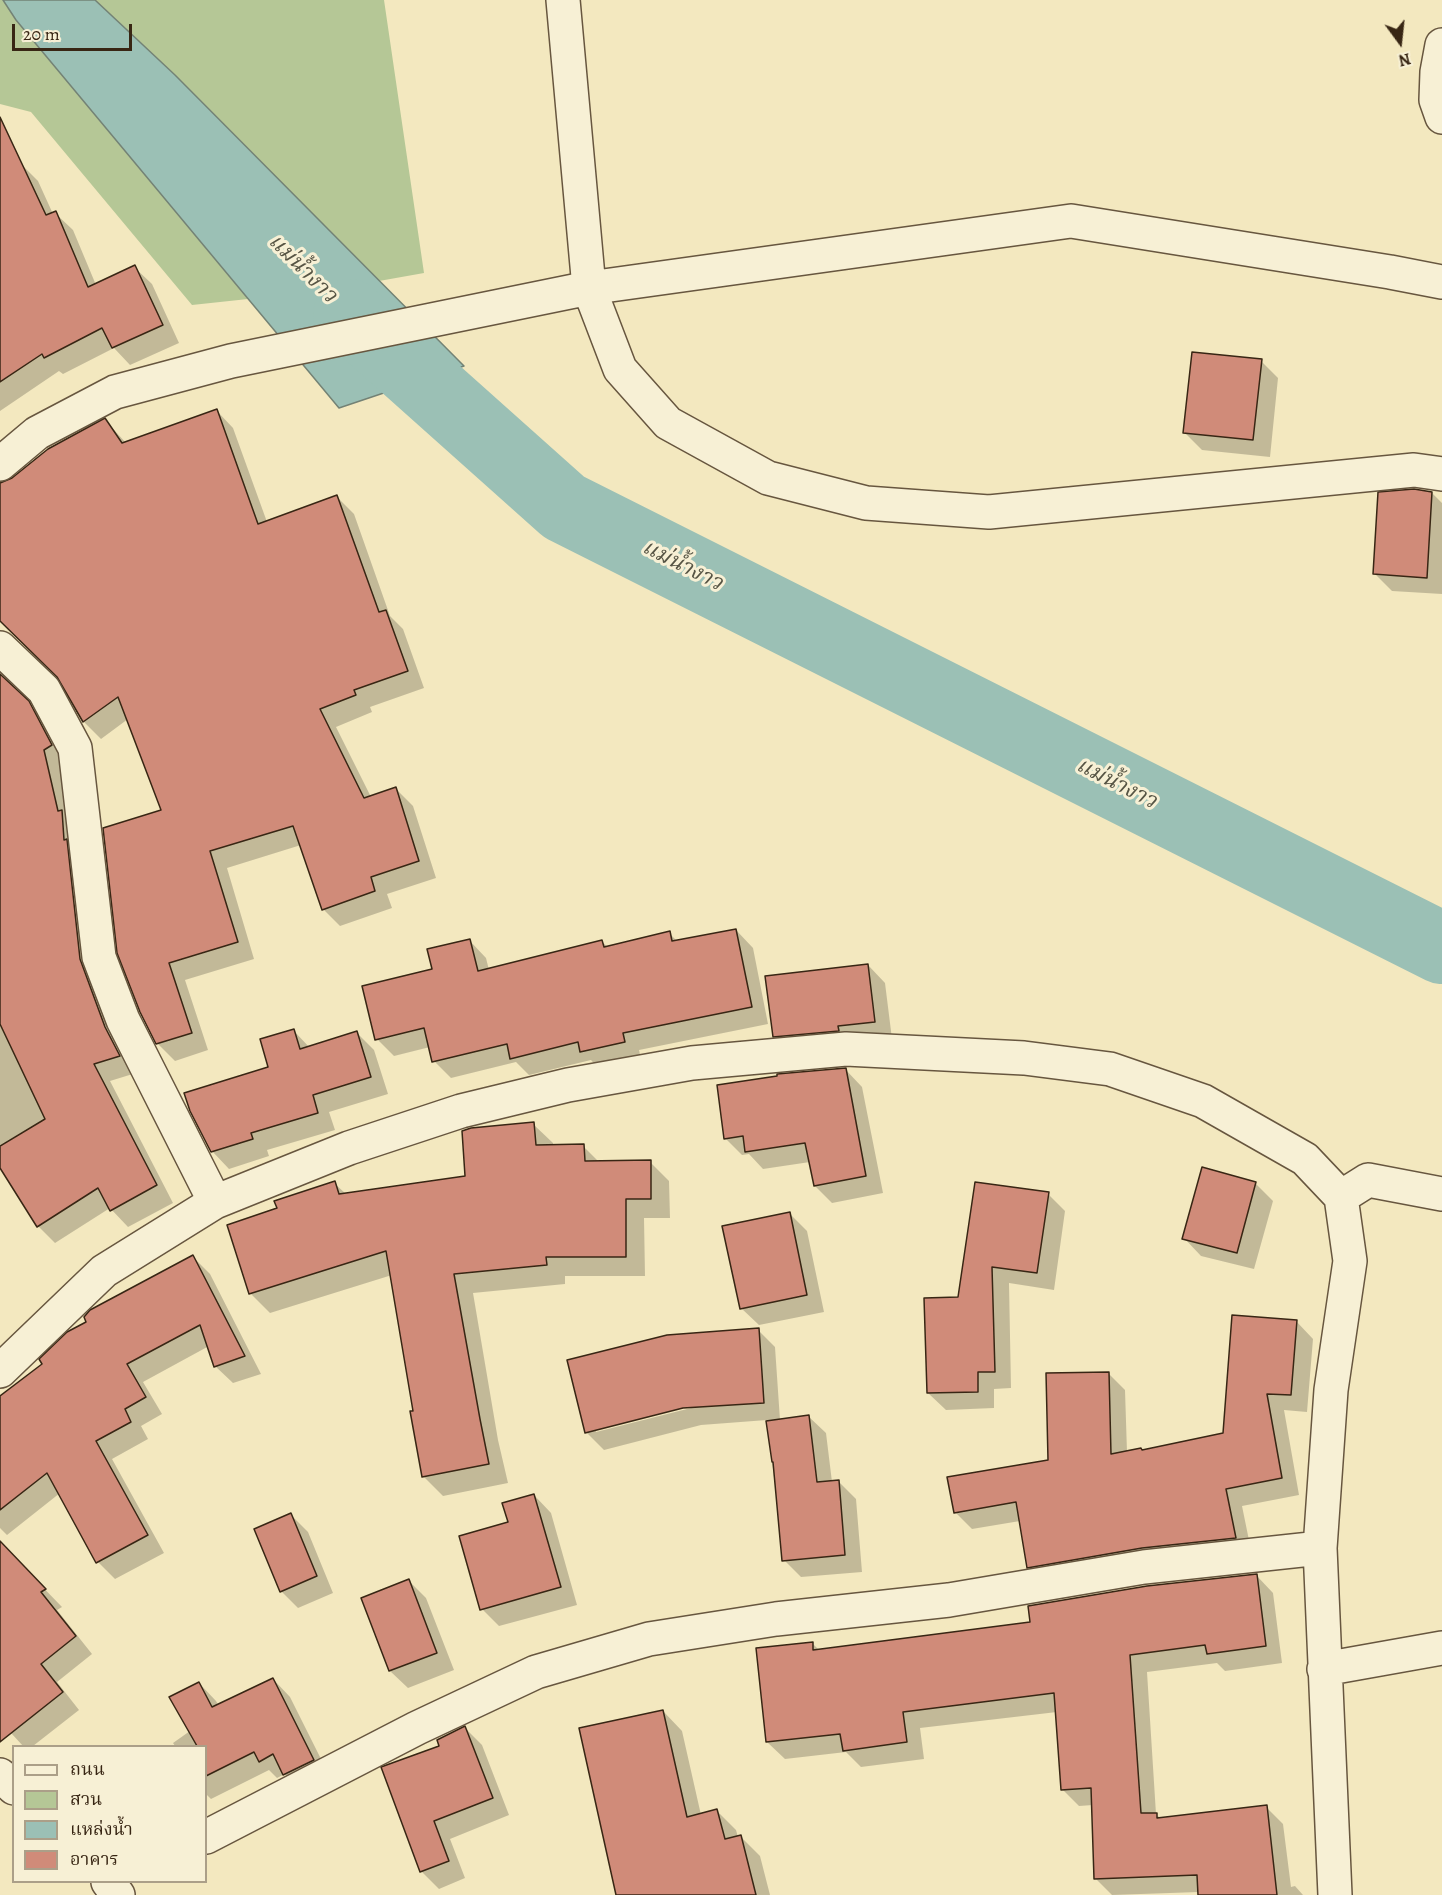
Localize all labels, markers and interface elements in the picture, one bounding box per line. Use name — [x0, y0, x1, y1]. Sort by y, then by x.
scale bar — [15, 12, 135, 50]
north arrow — [1370, 12, 1430, 72]
text: 20 m — [23, 22, 60, 46]
text: N — [1396, 47, 1413, 72]
water label: แม่น้ำงาว — [262, 229, 342, 309]
water label: แม่น้ำงาว — [638, 535, 726, 597]
water label: แม่น้ำงาว — [1072, 753, 1160, 815]
legend — [12, 1745, 207, 1883]
text: ถนน — [70, 1757, 105, 1781]
text: สวน — [70, 1787, 102, 1811]
text: แหล่งน้ำ — [70, 1817, 133, 1841]
text: อาคาร — [70, 1847, 119, 1871]

